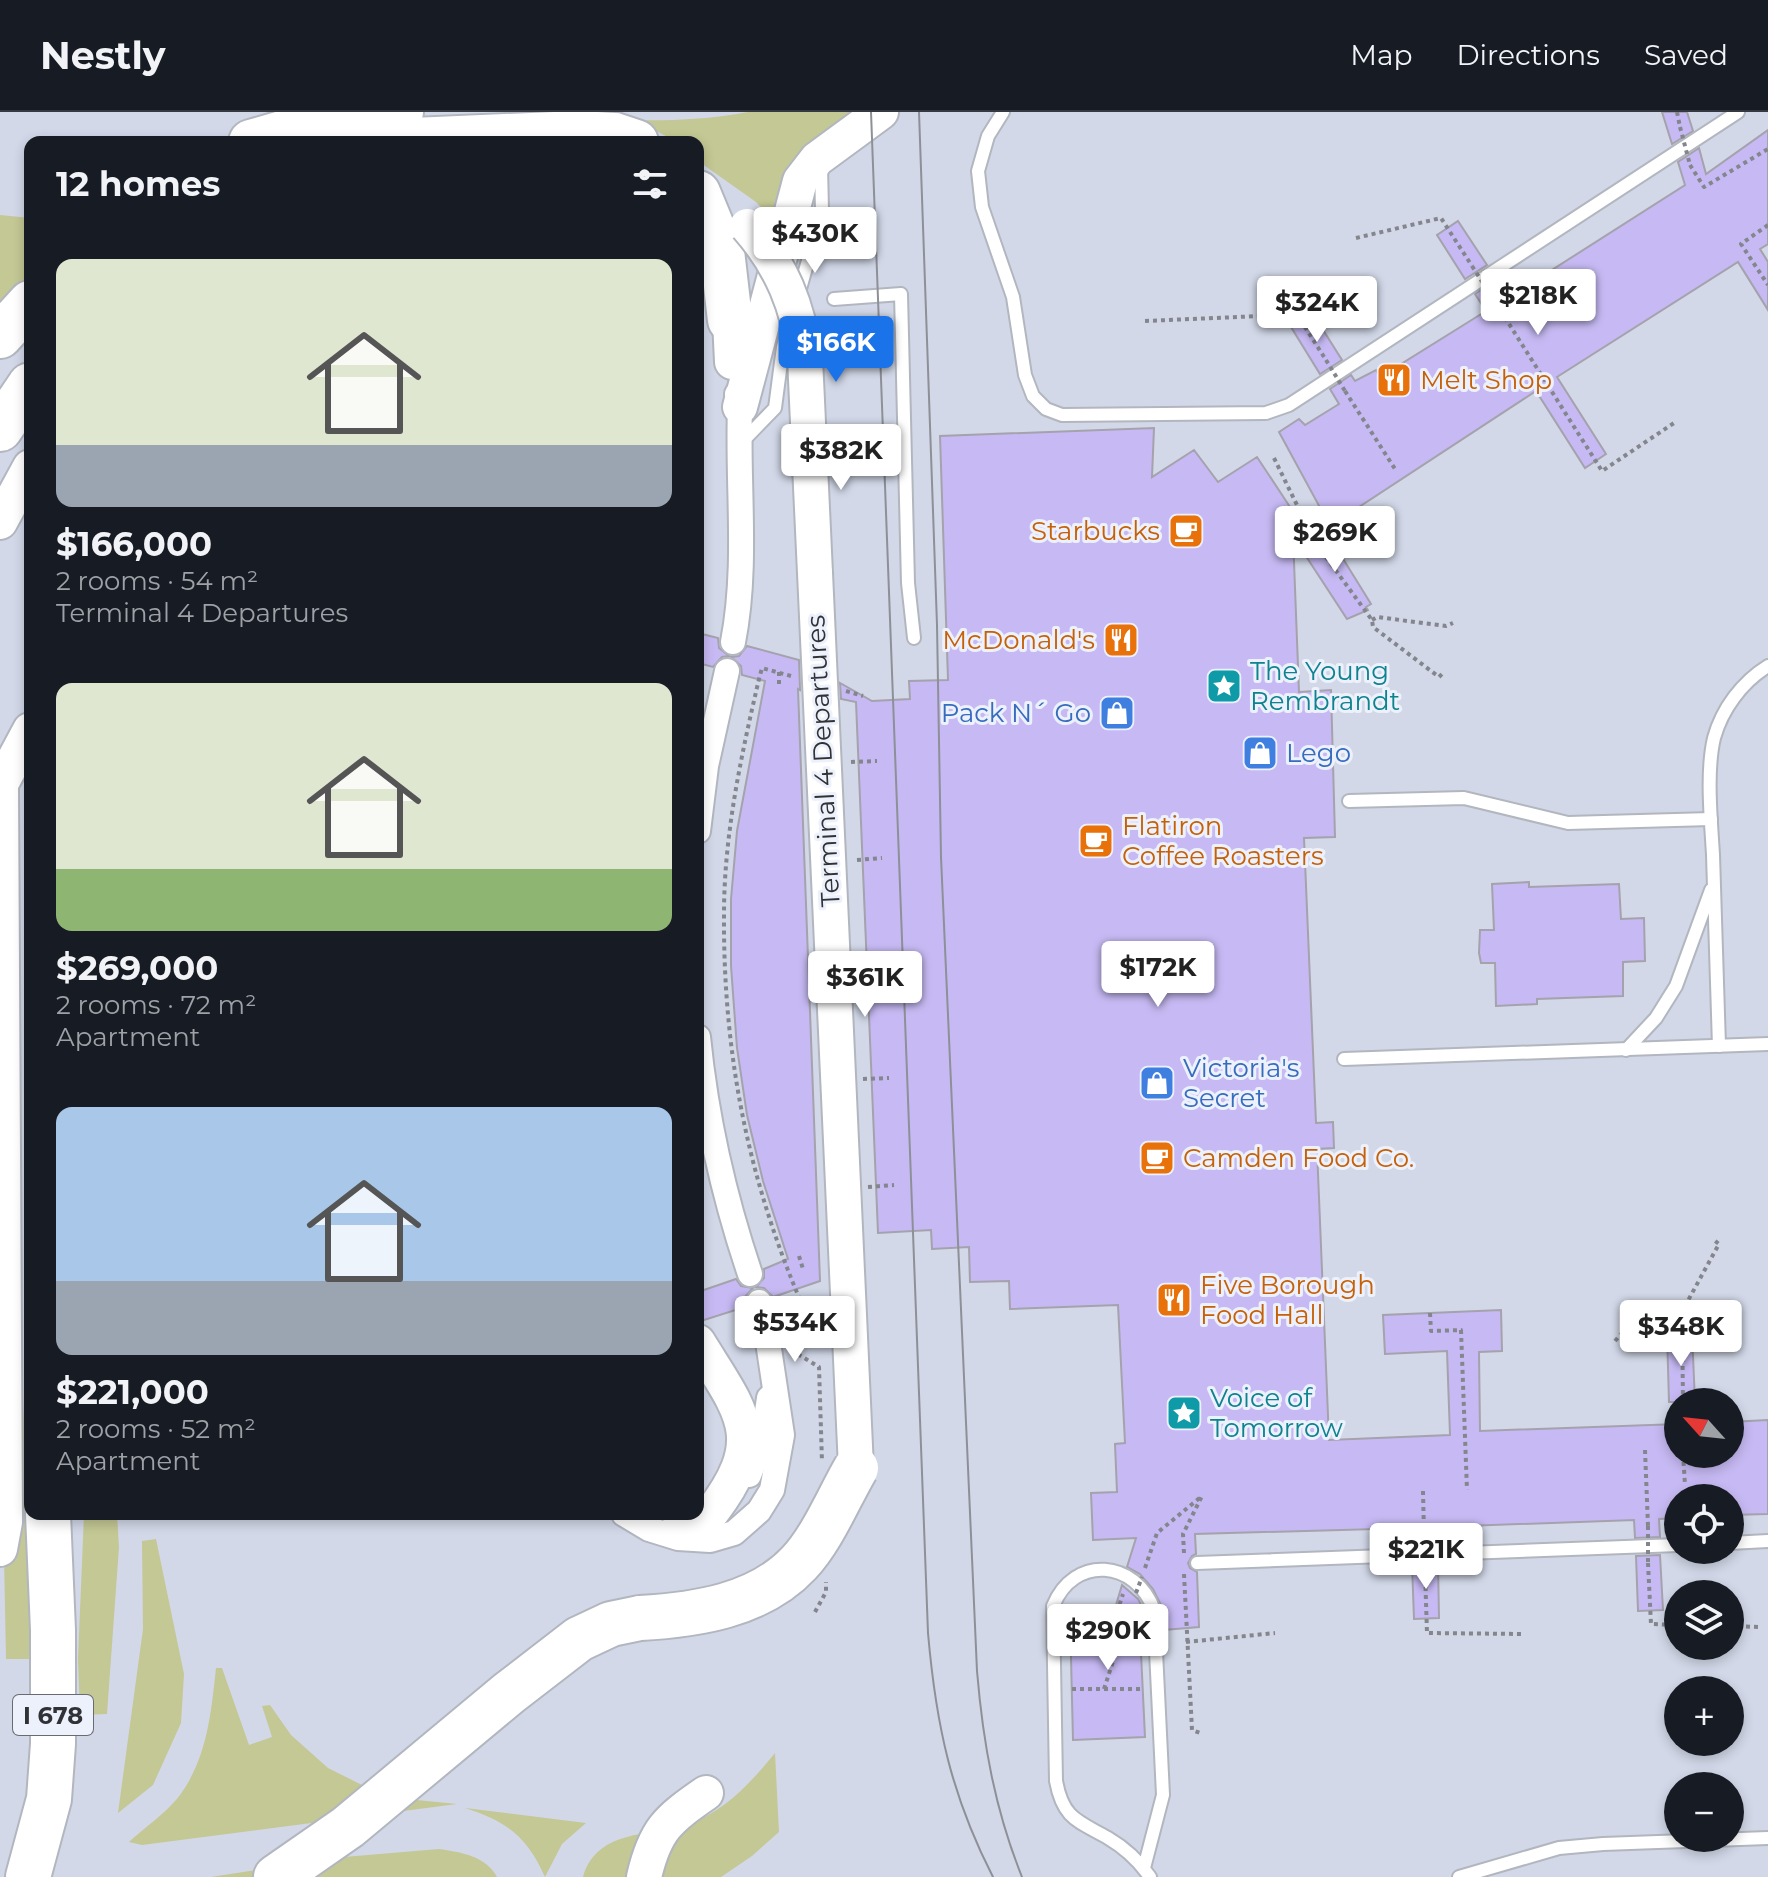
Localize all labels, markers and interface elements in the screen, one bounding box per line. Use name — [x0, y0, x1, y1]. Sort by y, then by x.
text: Nestly — [40, 32, 166, 79]
text: Map — [1350, 38, 1412, 72]
text: Directions — [1456, 38, 1600, 72]
text: Saved — [1644, 38, 1728, 72]
icon: filters — [628, 162, 672, 206]
text: 12 homes — [56, 163, 220, 205]
pin: $430K — [759, 207, 871, 275]
text: $430K — [772, 217, 858, 249]
pin: $218K — [1482, 269, 1594, 337]
pin: $324K — [1261, 276, 1373, 344]
text: $218K — [1499, 279, 1577, 311]
text: $324K — [1275, 286, 1359, 318]
icon: home — [292, 311, 436, 455]
pin: $166K — [780, 316, 892, 384]
text: $166K — [797, 326, 875, 358]
restaurant icon: Melt Shop — [1375, 361, 1413, 399]
place label: Melt Shop — [1420, 364, 1552, 396]
pin: $382K — [785, 424, 897, 492]
text: $382K — [799, 434, 883, 466]
pin: $269K — [1279, 506, 1391, 574]
cafe icon: Starbucks — [1167, 512, 1205, 550]
place label: Starbucks — [1031, 515, 1160, 547]
text: $269K — [1293, 516, 1377, 548]
text: $166,000 — [56, 523, 212, 565]
text: 2 rooms · 54 m² — [56, 565, 258, 597]
text: Terminal 4 Departures — [56, 597, 348, 629]
street label: Terminal 4 Departures — [799, 614, 847, 908]
restaurant icon: McDonald's — [1102, 621, 1140, 659]
place label: McDonald's — [942, 624, 1095, 656]
place label: The Young Rembrandt — [1250, 655, 1400, 717]
place icon: The Young Rembrandt — [1205, 667, 1243, 705]
shop icon: Pack N´ Go — [1098, 694, 1136, 732]
place label: Pack N´ Go — [941, 697, 1091, 729]
shop icon: Lego — [1241, 734, 1279, 772]
icon: home — [292, 735, 436, 879]
place label: Lego — [1286, 737, 1351, 769]
place label: Flatiron Coffee Roasters — [1122, 810, 1324, 872]
cafe icon: Flatiron Coffee Roasters — [1077, 822, 1115, 860]
pin: $172K — [1102, 941, 1214, 1009]
text: $269,000 — [56, 947, 218, 989]
pin: $361K — [809, 951, 921, 1019]
text: $172K — [1119, 951, 1197, 983]
text: $361K — [826, 961, 904, 993]
text: 2 rooms · 72 m² — [56, 989, 256, 1021]
text: Apartment — [56, 1021, 200, 1053]
place label: Victoria's Secret — [1183, 1052, 1299, 1114]
shop icon: Victoria's Secret — [1138, 1064, 1176, 1102]
cafe icon: Camden Food Co. — [1138, 1139, 1176, 1177]
place label: Camden Food Co. — [1183, 1142, 1414, 1174]
icon: home — [292, 1159, 436, 1303]
place label: Five Borough Food Hall — [1200, 1269, 1375, 1331]
restaurant icon: Five Borough Food Hall — [1155, 1281, 1193, 1319]
pin: $534K — [739, 1296, 851, 1364]
pin: $348K — [1625, 1300, 1737, 1368]
text: $534K — [753, 1306, 837, 1338]
text: $348K — [1638, 1310, 1724, 1342]
text: $221,000 — [56, 1371, 209, 1413]
place label: Voice of Tomorrow — [1210, 1382, 1343, 1444]
north arrow — [1664, 1388, 1744, 1468]
map controls — [1664, 1388, 1744, 1852]
place icon: Voice of Tomorrow — [1165, 1394, 1203, 1432]
text: 2 rooms · 52 m² — [56, 1413, 256, 1445]
text: Apartment — [56, 1445, 200, 1477]
button: locate — [1664, 1484, 1744, 1564]
pin: $221K — [1370, 1523, 1482, 1591]
text: $221K — [1388, 1533, 1464, 1565]
button: layers — [1664, 1580, 1744, 1660]
pin: $290K — [1052, 1604, 1164, 1672]
text: $290K — [1065, 1614, 1151, 1646]
button: + — [1664, 1676, 1744, 1756]
road number: I 678 — [13, 1695, 93, 1735]
button: − — [1664, 1772, 1744, 1852]

